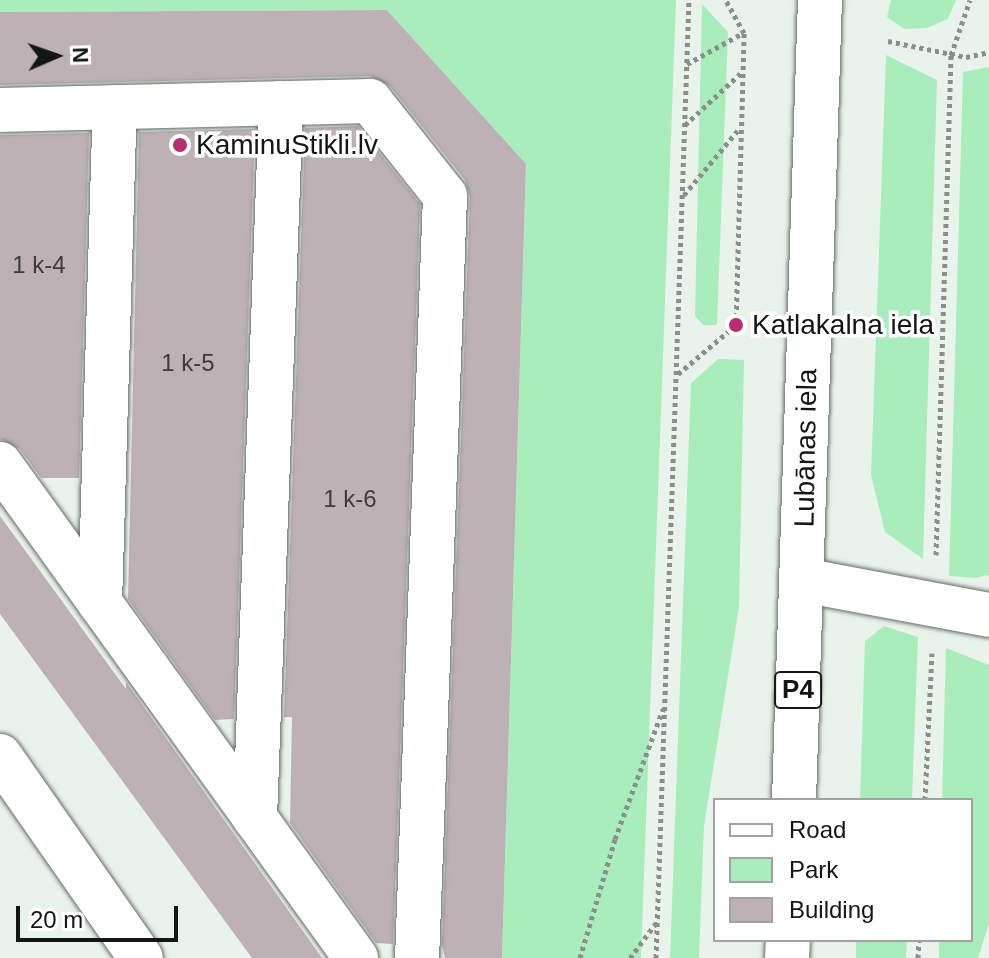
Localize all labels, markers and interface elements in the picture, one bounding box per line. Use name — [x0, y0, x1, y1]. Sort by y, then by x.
north arrow — [16, 16, 96, 96]
text: N — [68, 47, 93, 64]
place label: KaminuStikli.lv — [196, 128, 378, 162]
marker: KaminuStikli.lv — [171, 136, 189, 154]
house number: 1 k-4 — [12, 251, 66, 279]
place label: Katlakalna iela — [752, 308, 934, 342]
marker: Katlakalna iela — [727, 316, 745, 334]
house number: 1 k-5 — [161, 349, 215, 377]
street label: Lubānas iela — [788, 368, 824, 528]
house number: 1 k-6 — [323, 485, 377, 513]
road number: P4 — [774, 668, 822, 712]
legend — [713, 798, 973, 942]
text: Road — [789, 816, 846, 843]
text: Park — [789, 856, 838, 883]
scale bar — [20, 890, 182, 940]
text: Building — [789, 896, 874, 923]
text: 20 m — [30, 906, 83, 933]

